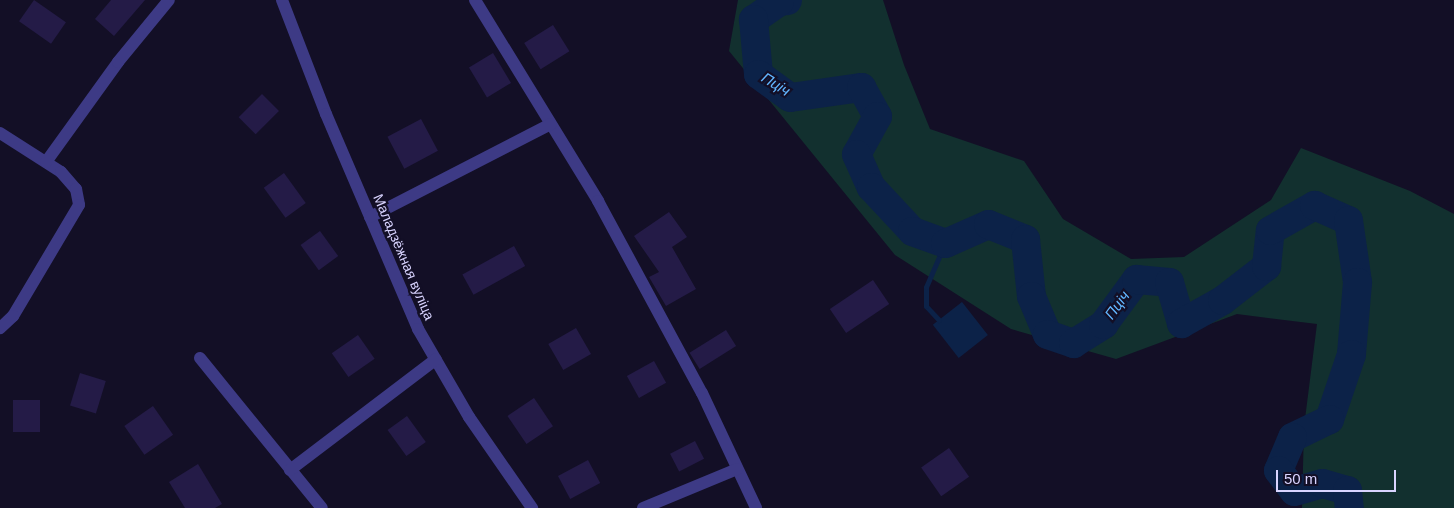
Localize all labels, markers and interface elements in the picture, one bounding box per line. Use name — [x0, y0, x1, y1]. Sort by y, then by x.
water label: Пціч — [758, 68, 794, 100]
street label: Маладзёжная вуліца — [370, 191, 438, 323]
water label: Пціч — [1101, 287, 1133, 323]
scale bar — [1279, 460, 1399, 492]
text: 50 m — [1284, 470, 1317, 487]

